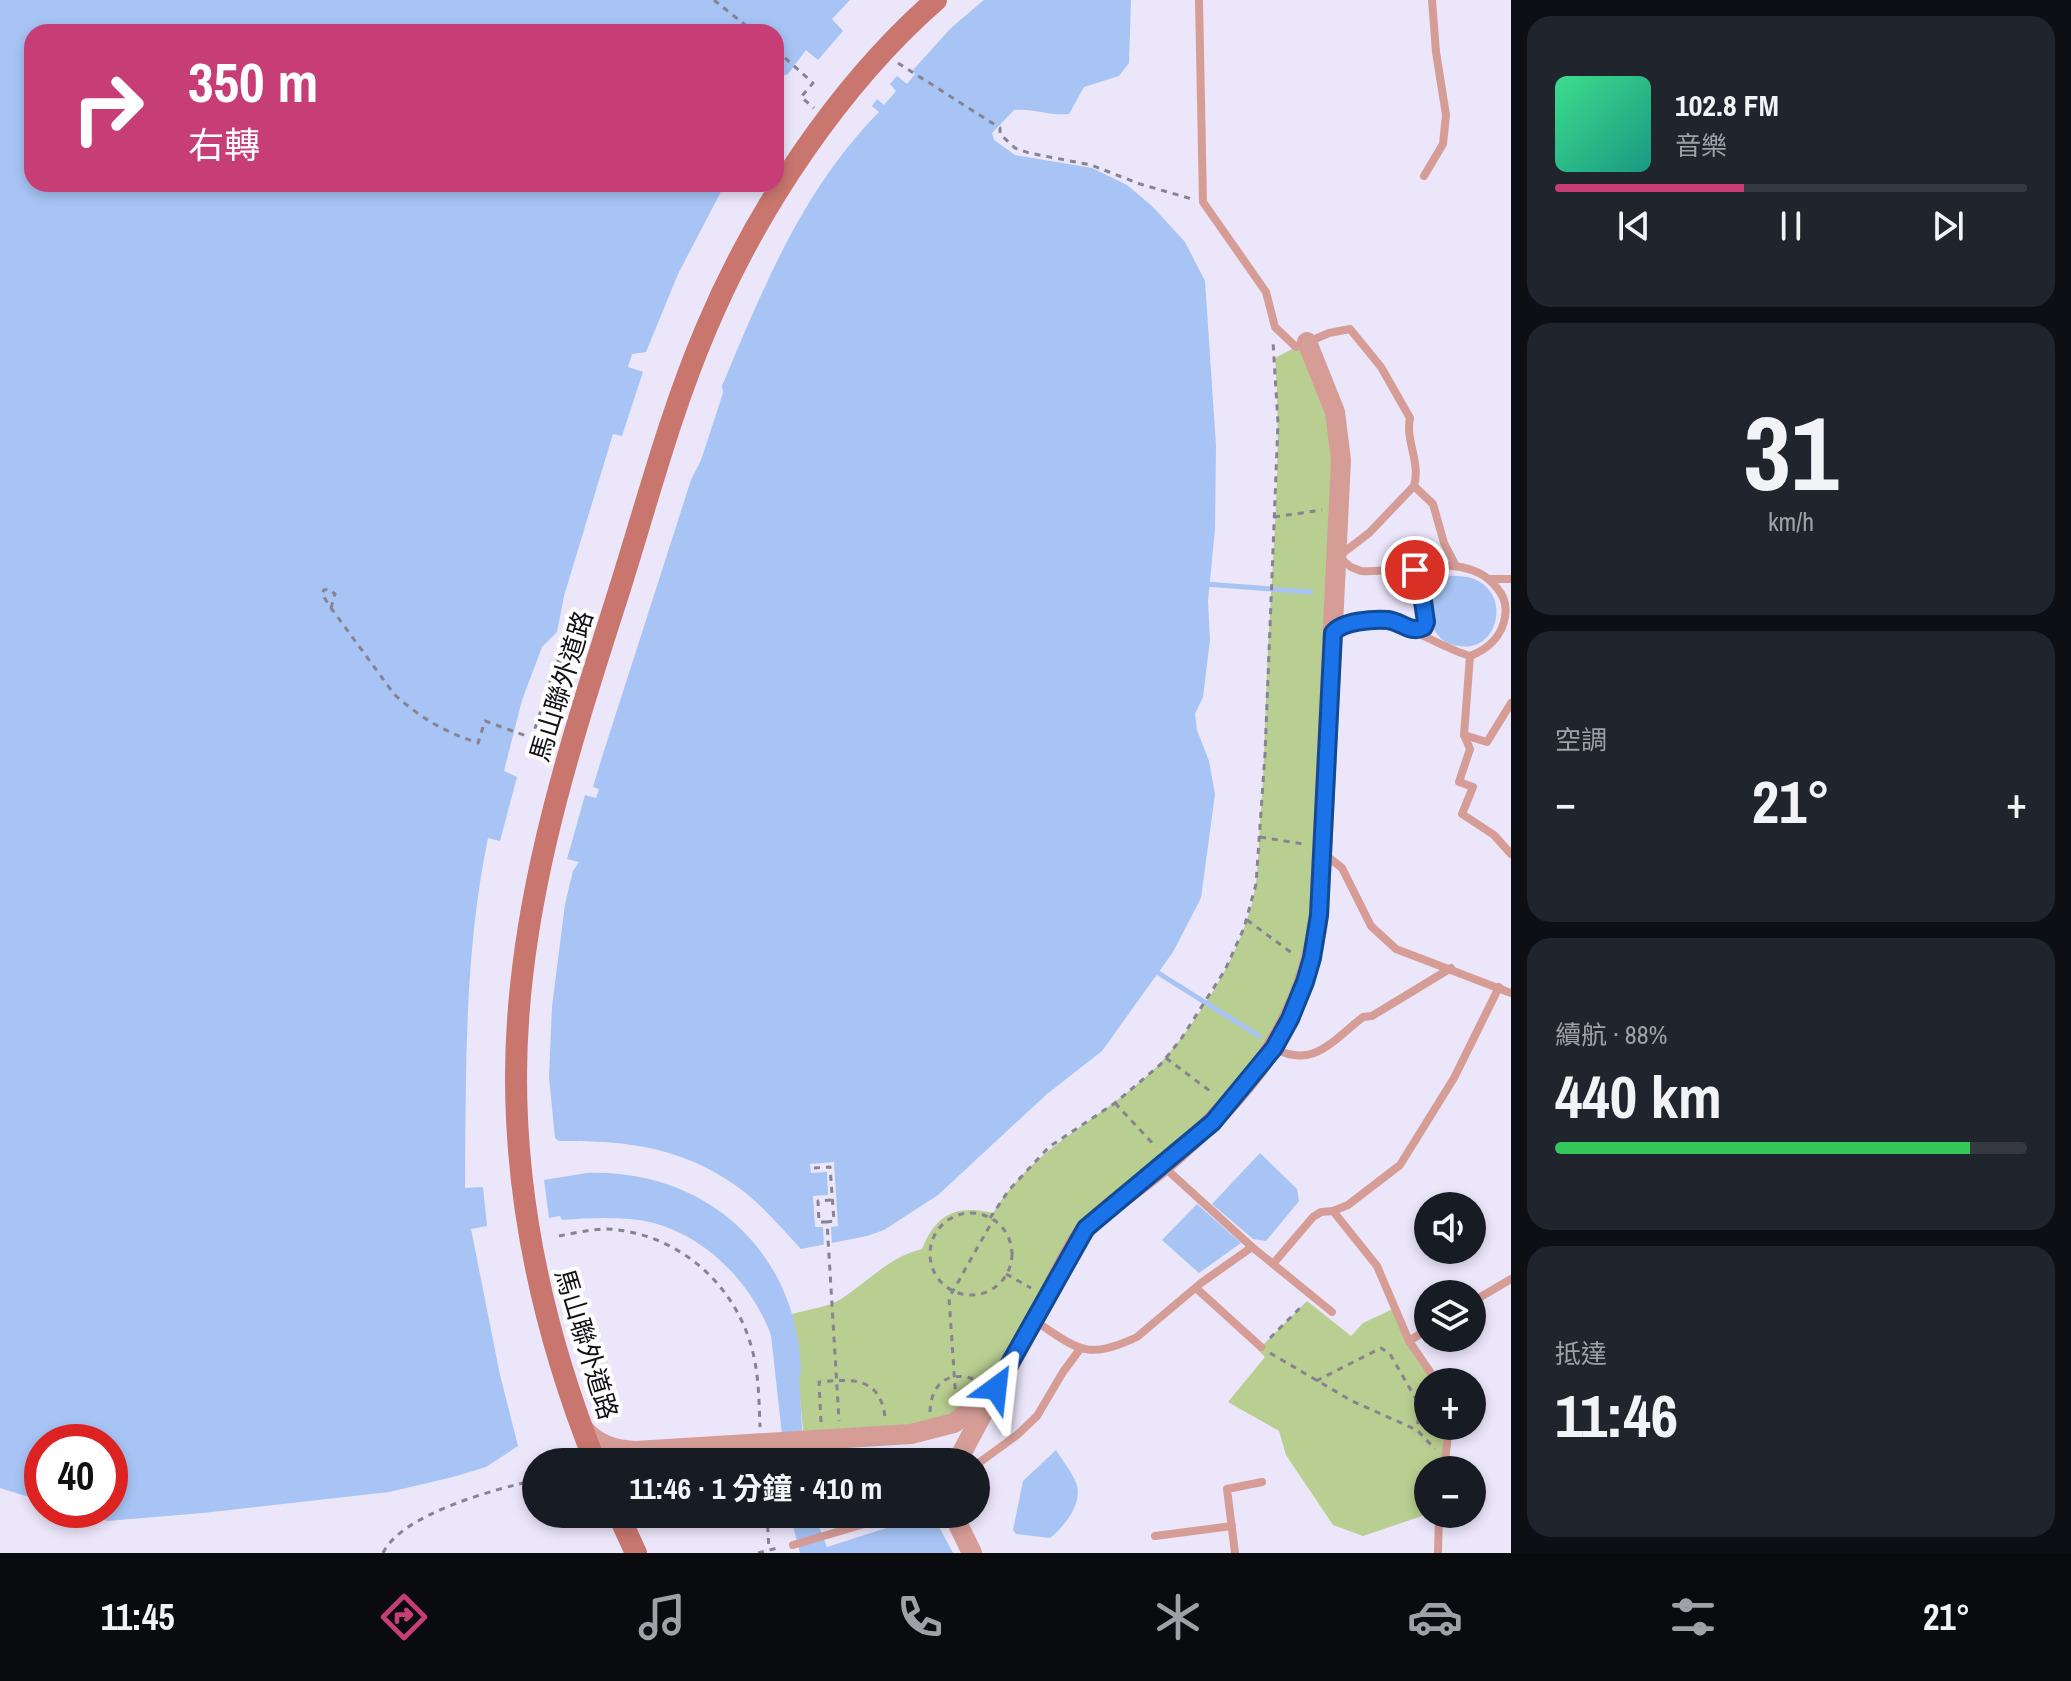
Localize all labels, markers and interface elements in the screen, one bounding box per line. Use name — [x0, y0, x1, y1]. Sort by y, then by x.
text: 350 m — [188, 44, 318, 119]
icon: right — [56, 56, 160, 160]
text: 102.8 FM — [1675, 85, 1779, 125]
text: 右轉 — [188, 121, 260, 169]
text: 音樂 — [1675, 128, 1727, 163]
icon: previous — [1612, 204, 1656, 248]
icon: pause — [1769, 204, 1813, 248]
icon: next — [1926, 204, 1970, 248]
text: 31 — [1744, 382, 1838, 522]
text: km/h — [1768, 504, 1814, 539]
pin — [1381, 536, 1449, 604]
icon: arrive — [1393, 548, 1437, 592]
street label: 馬山聯外道路 — [521, 606, 601, 766]
text: 空調 — [1555, 722, 1607, 757]
text: 21° — [1752, 761, 1830, 842]
text: − — [1555, 772, 1576, 832]
text: + — [2006, 772, 2027, 832]
text: 續航 · 88% — [1555, 1017, 1667, 1052]
text: 440 km — [1555, 1056, 1722, 1137]
map controls — [1414, 1192, 1486, 1528]
button: sound — [1414, 1192, 1486, 1264]
street label: 馬山聯外道路 — [547, 1264, 627, 1424]
button: layers — [1414, 1280, 1486, 1352]
text: 抵達 — [1555, 1336, 1607, 1371]
position arrow — [954, 1346, 1038, 1430]
button: + — [1414, 1368, 1486, 1440]
text: 11:46 — [1555, 1375, 1678, 1456]
speed limit sign: 40 — [24, 1424, 128, 1528]
button: − — [1414, 1456, 1486, 1528]
text: 11:46 · 1 分鐘 · 410 m — [630, 1468, 882, 1508]
icon: directions — [376, 1589, 432, 1645]
icon: music — [634, 1589, 690, 1645]
icon: phone — [892, 1589, 948, 1645]
icon: climate — [1150, 1589, 1206, 1645]
icon: car — [1407, 1589, 1463, 1645]
icon: filters — [1665, 1589, 1721, 1645]
text: 11:45 — [101, 1593, 175, 1641]
text: 21° — [1923, 1593, 1970, 1641]

